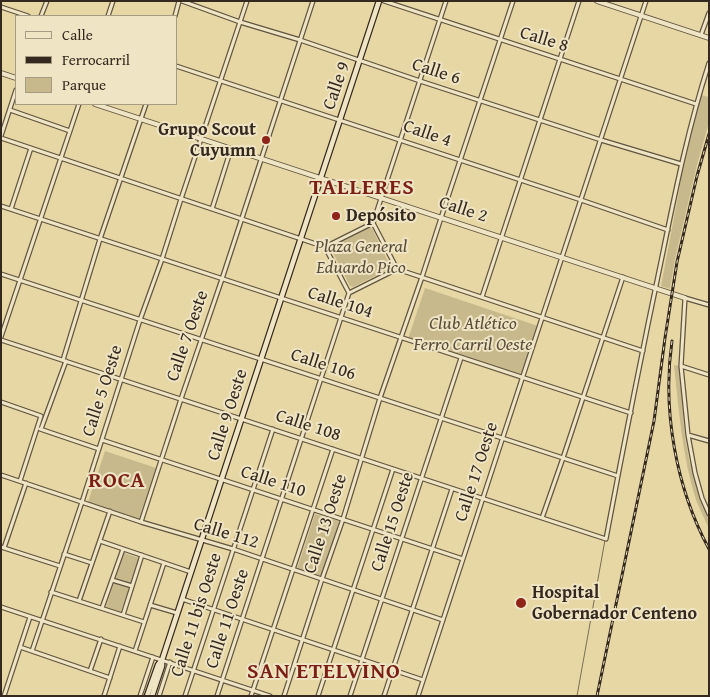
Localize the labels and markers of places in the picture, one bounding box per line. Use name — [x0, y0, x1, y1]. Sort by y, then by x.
place label: Grupo Scout Cuyumn — [158, 119, 256, 162]
marker: Grupo Scout Cuyumn — [260, 134, 272, 146]
place label: Depósito — [346, 205, 416, 227]
marker: Depósito — [330, 210, 342, 222]
place label: Hospital Gobernador Centeno — [532, 582, 697, 624]
marker: Hospital Gobernador Centeno — [514, 596, 528, 610]

